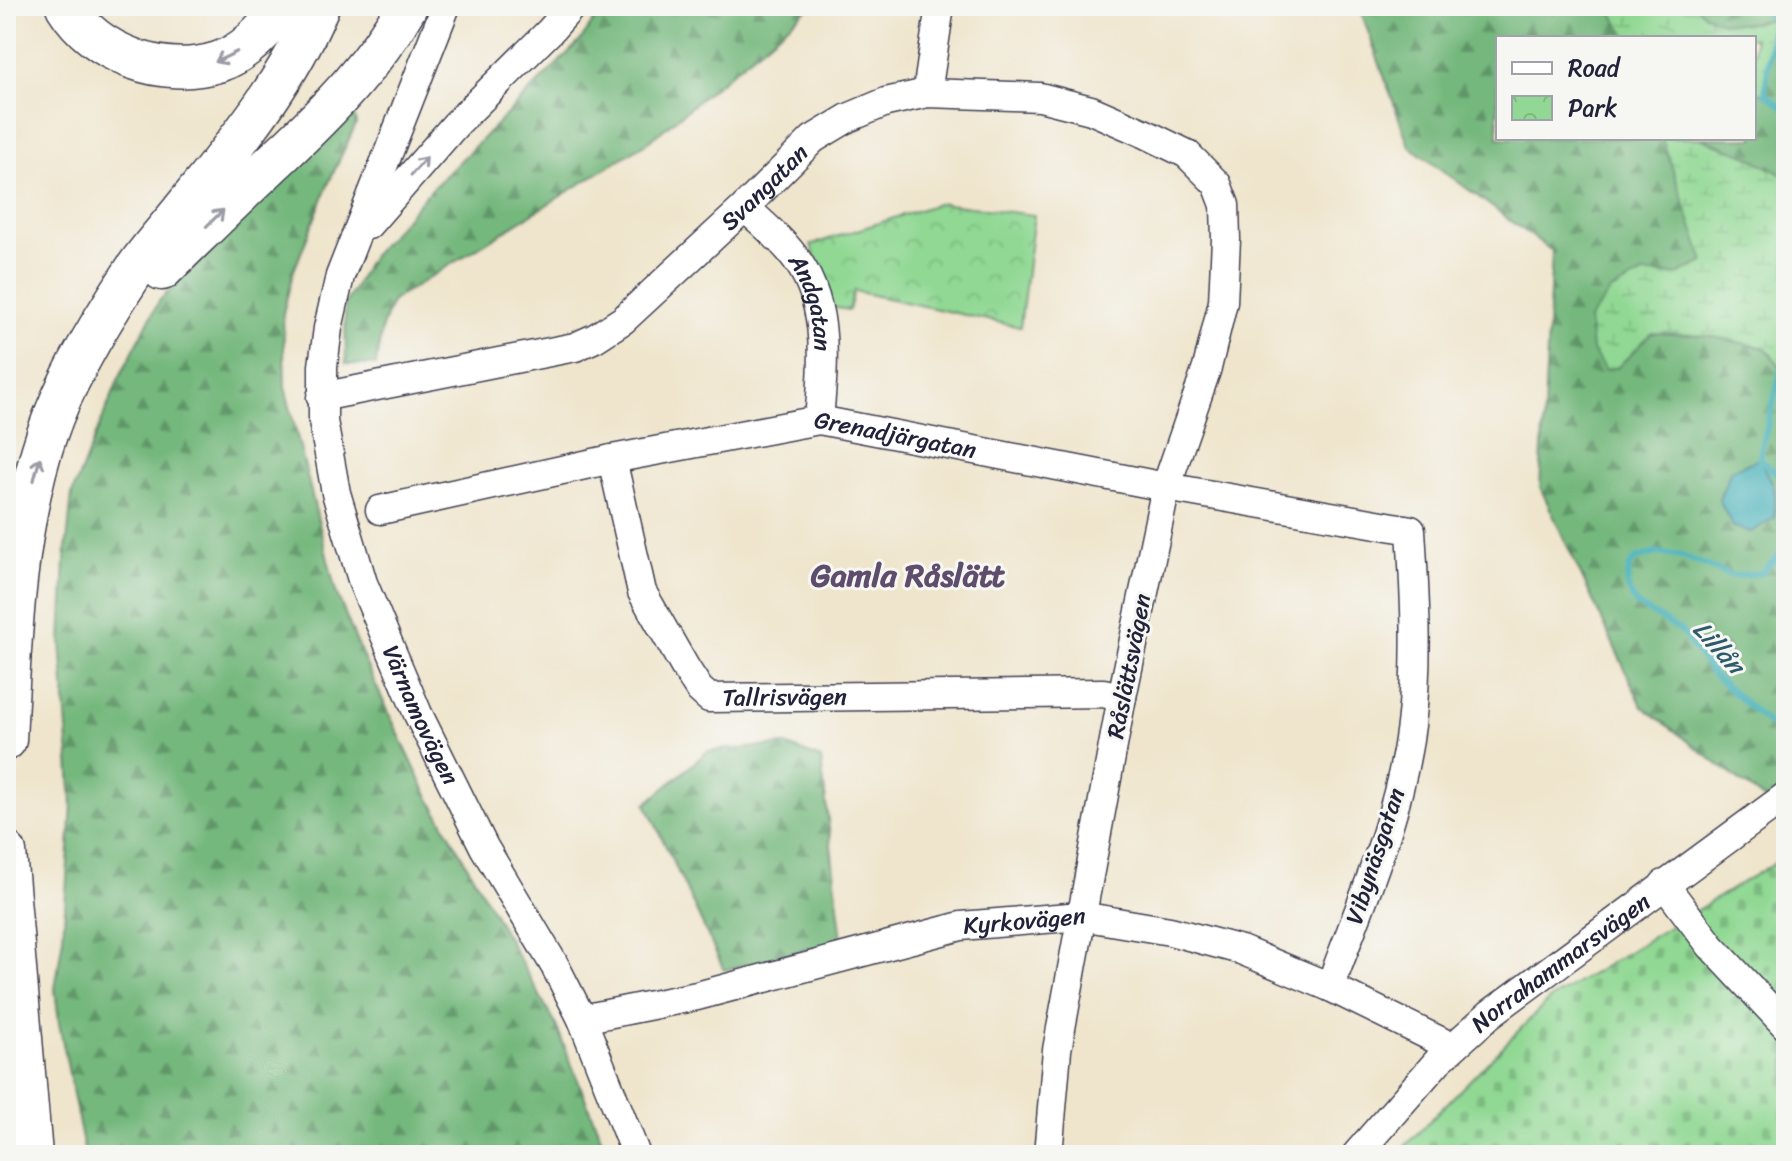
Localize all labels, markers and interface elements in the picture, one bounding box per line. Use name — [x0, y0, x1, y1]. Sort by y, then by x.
legend — [1496, 36, 1756, 140]
text: Road — [1568, 47, 1622, 89]
one-way arrow — [214, 50, 238, 65]
text: Park — [1568, 87, 1617, 129]
street label: Svangatan — [710, 133, 819, 241]
one-way arrow — [409, 156, 427, 176]
one-way arrow — [205, 209, 225, 228]
street label: Andgatan — [776, 243, 844, 352]
street label: Grenadjärgatan — [811, 399, 980, 471]
one-way arrow — [31, 456, 46, 482]
district label: Gamla Råslätt — [811, 547, 1006, 604]
street label: Råslättsvägen — [1094, 590, 1164, 742]
water label: Lillån — [1681, 609, 1758, 687]
street label: Värnamovägen — [370, 639, 471, 792]
street label: Tallrisvägen — [722, 675, 847, 719]
street label: Vibynäsgatan — [1333, 782, 1417, 930]
street label: Norrahammarsvägen — [1461, 881, 1660, 1043]
street label: Kyrkovägen — [962, 895, 1087, 947]

